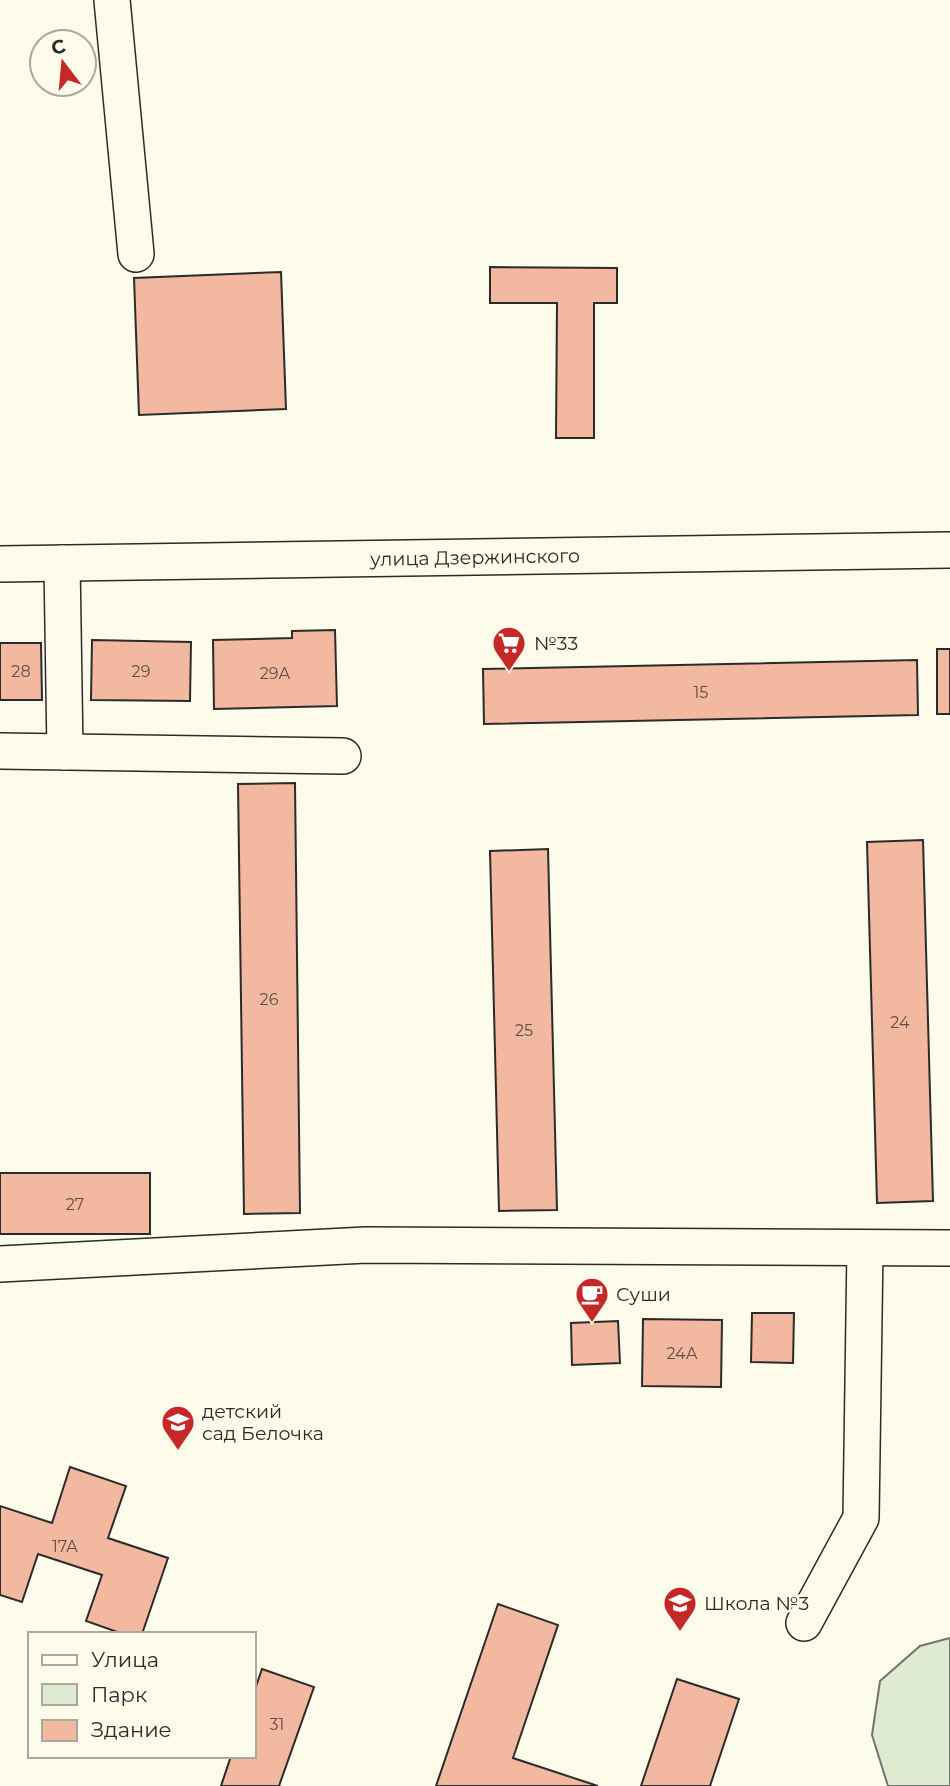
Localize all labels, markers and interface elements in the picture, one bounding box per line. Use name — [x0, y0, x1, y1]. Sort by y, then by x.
north arrow — [28, 28, 98, 98]
text: С — [49, 34, 68, 60]
street label: улица Дзержинского — [369, 544, 580, 571]
supermarket icon: №33 — [490, 624, 528, 673]
place label: №33 — [534, 632, 578, 655]
house number: 28 — [11, 662, 31, 681]
house number: 29 — [132, 662, 150, 681]
house number: 29А — [260, 664, 290, 683]
house number: 15 — [694, 683, 708, 702]
house number: 26 — [260, 990, 279, 1009]
house number: 24 — [890, 1013, 910, 1032]
house number: 25 — [515, 1021, 533, 1040]
house number: 27 — [66, 1195, 84, 1214]
cafe icon: Суши — [573, 1275, 611, 1324]
place label: Суши — [616, 1283, 671, 1306]
house number: 24А — [666, 1344, 698, 1363]
place label: детский сад Белочка — [202, 1400, 324, 1445]
school or university icon: детский сад Белочка — [159, 1403, 197, 1452]
house number: 17А — [52, 1537, 78, 1556]
school or university icon: Школа №3 — [661, 1584, 699, 1633]
place label: Школа №3 — [704, 1592, 809, 1615]
legend — [28, 1632, 256, 1758]
text: Улица — [91, 1647, 159, 1672]
text: Парк — [91, 1682, 147, 1707]
house number: 31 — [270, 1715, 284, 1734]
text: Здание — [91, 1717, 172, 1742]

